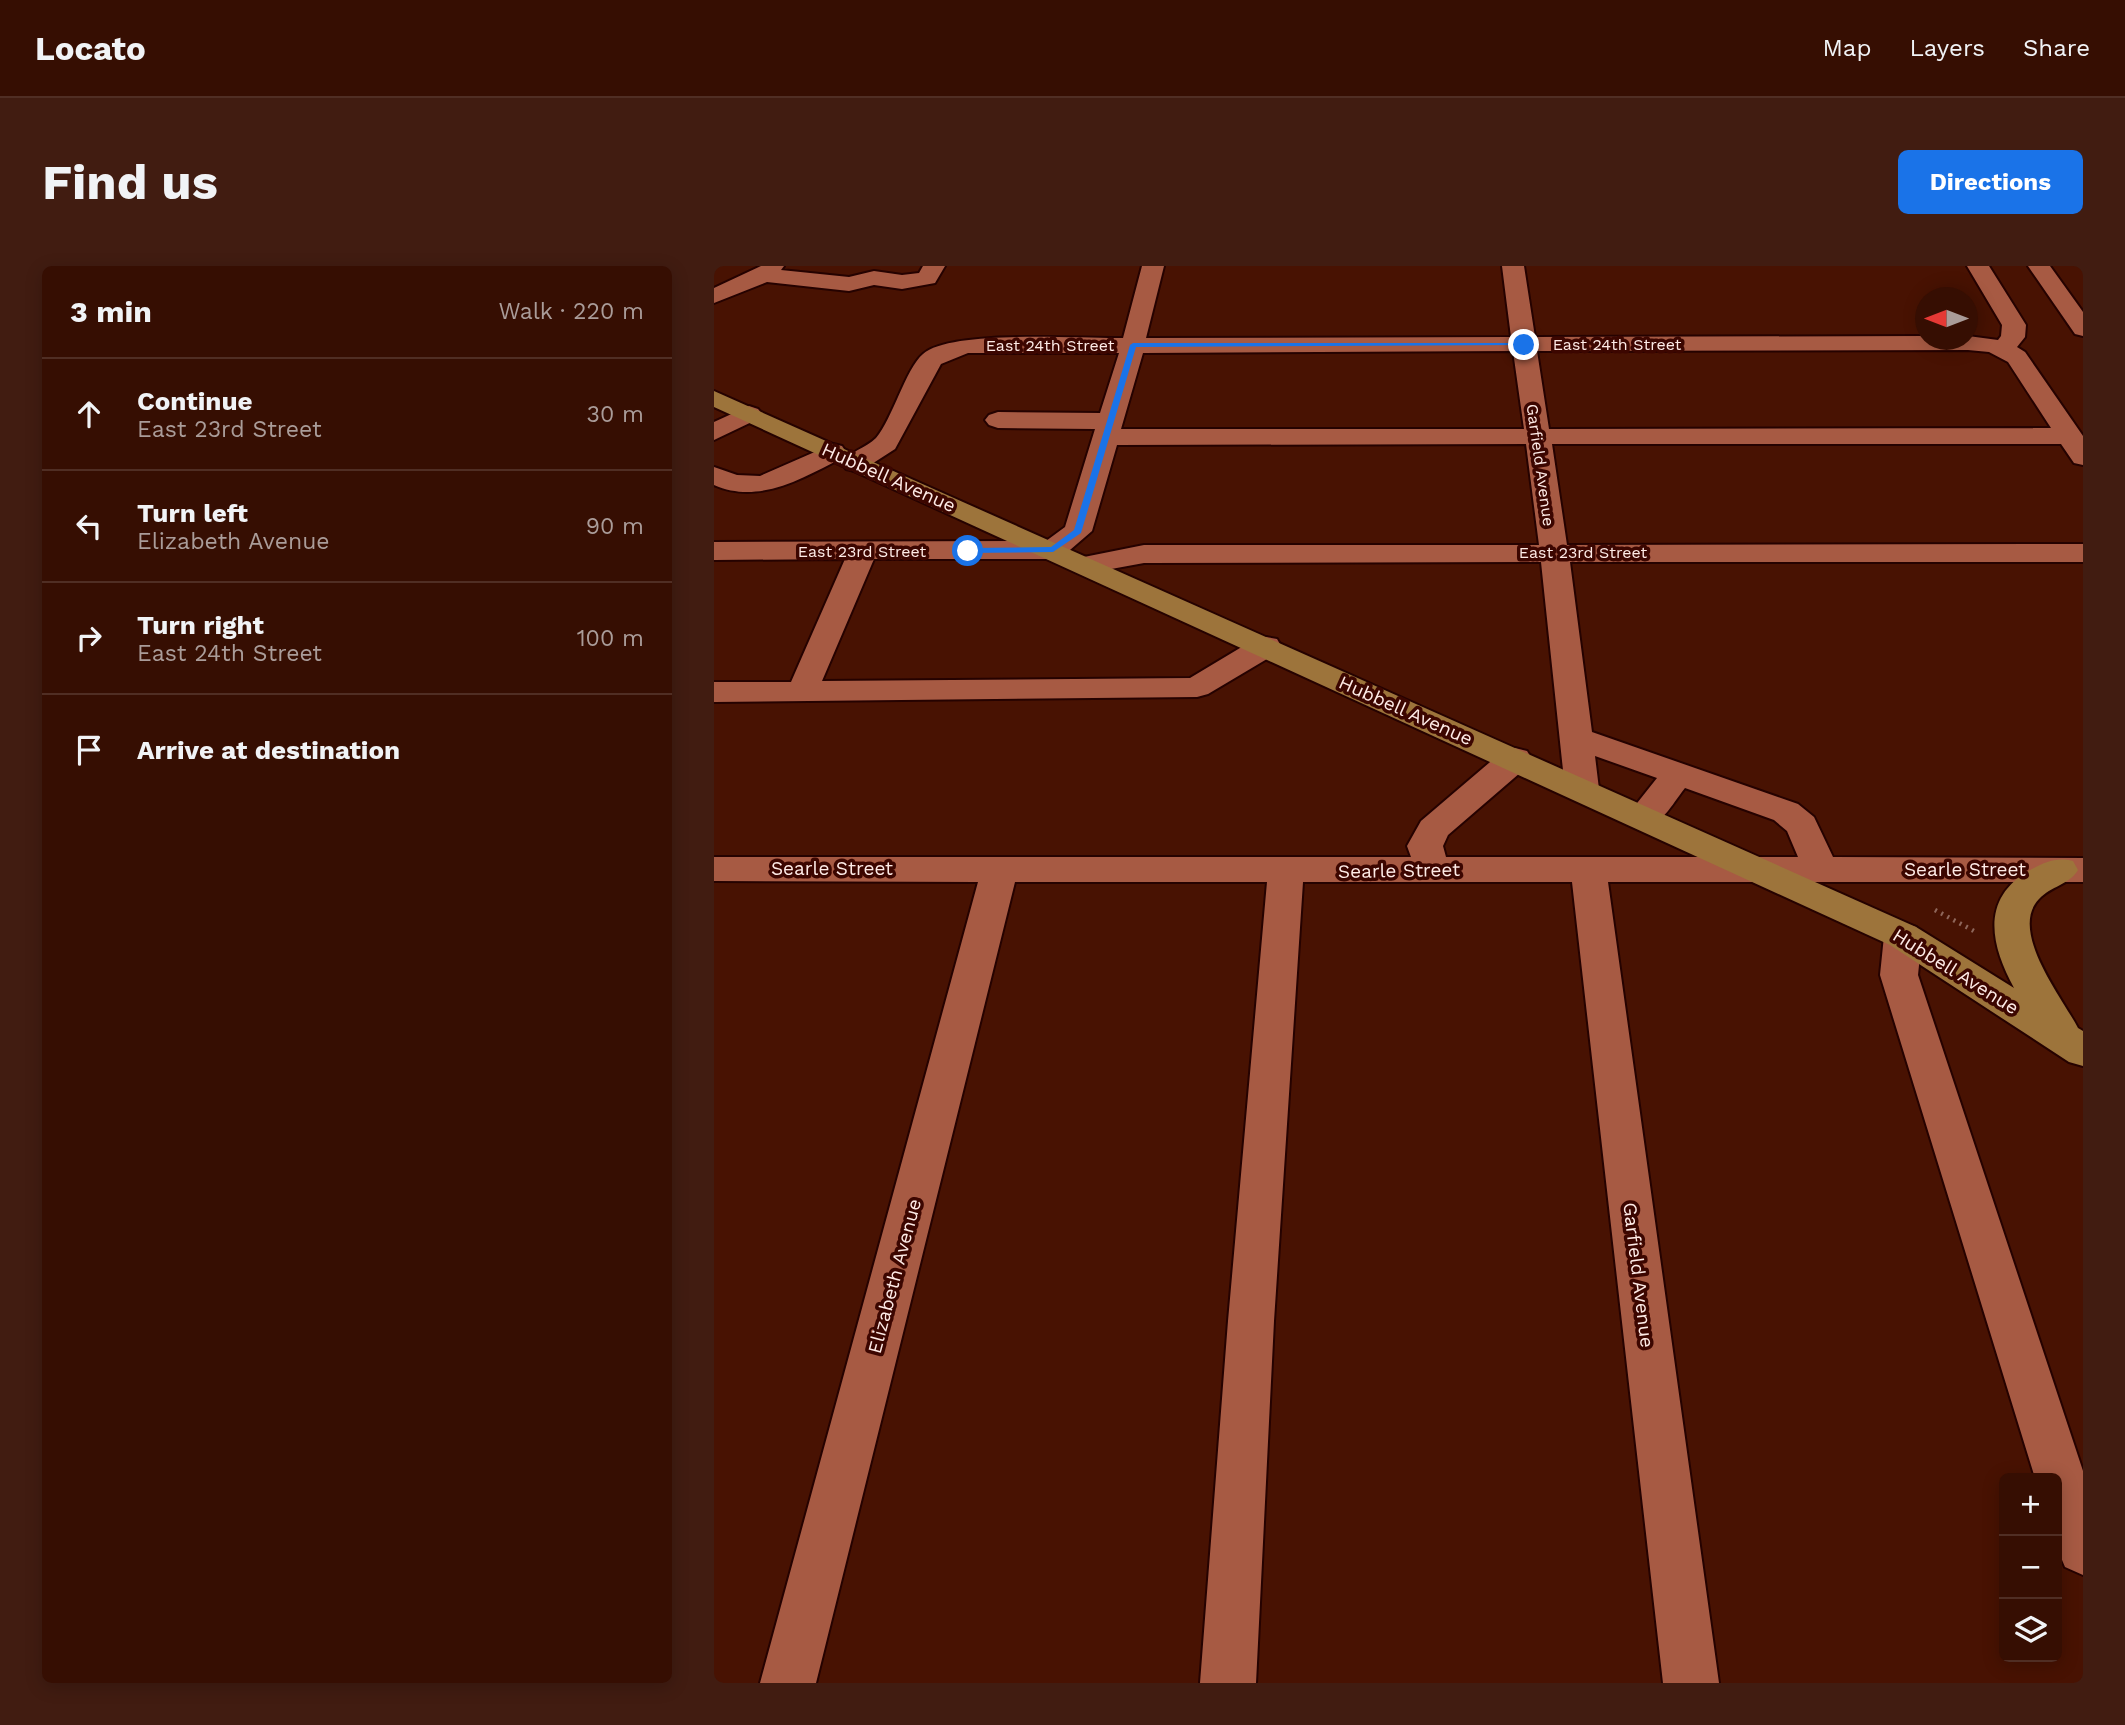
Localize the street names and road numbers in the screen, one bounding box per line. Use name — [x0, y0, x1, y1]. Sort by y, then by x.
street label: East 24th Street — [1553, 335, 1682, 354]
street label: East 24th Street — [986, 336, 1115, 355]
street label: Garfield Avenue — [1523, 403, 1558, 527]
street label: Hubbell Avenue — [818, 438, 959, 517]
street label: East 23rd Street — [798, 542, 927, 561]
street label: East 23rd Street — [1519, 543, 1648, 562]
street label: Hubbell Avenue — [1335, 671, 1476, 750]
street label: Searle Street — [771, 857, 893, 880]
street label: Searle Street — [1338, 858, 1460, 883]
street label: Searle Street — [1904, 858, 2026, 881]
street label: Hubbell Avenue — [1888, 923, 2023, 1019]
street label: Elizabeth Avenue — [863, 1196, 926, 1356]
street label: Garfield Avenue — [1618, 1201, 1659, 1349]

